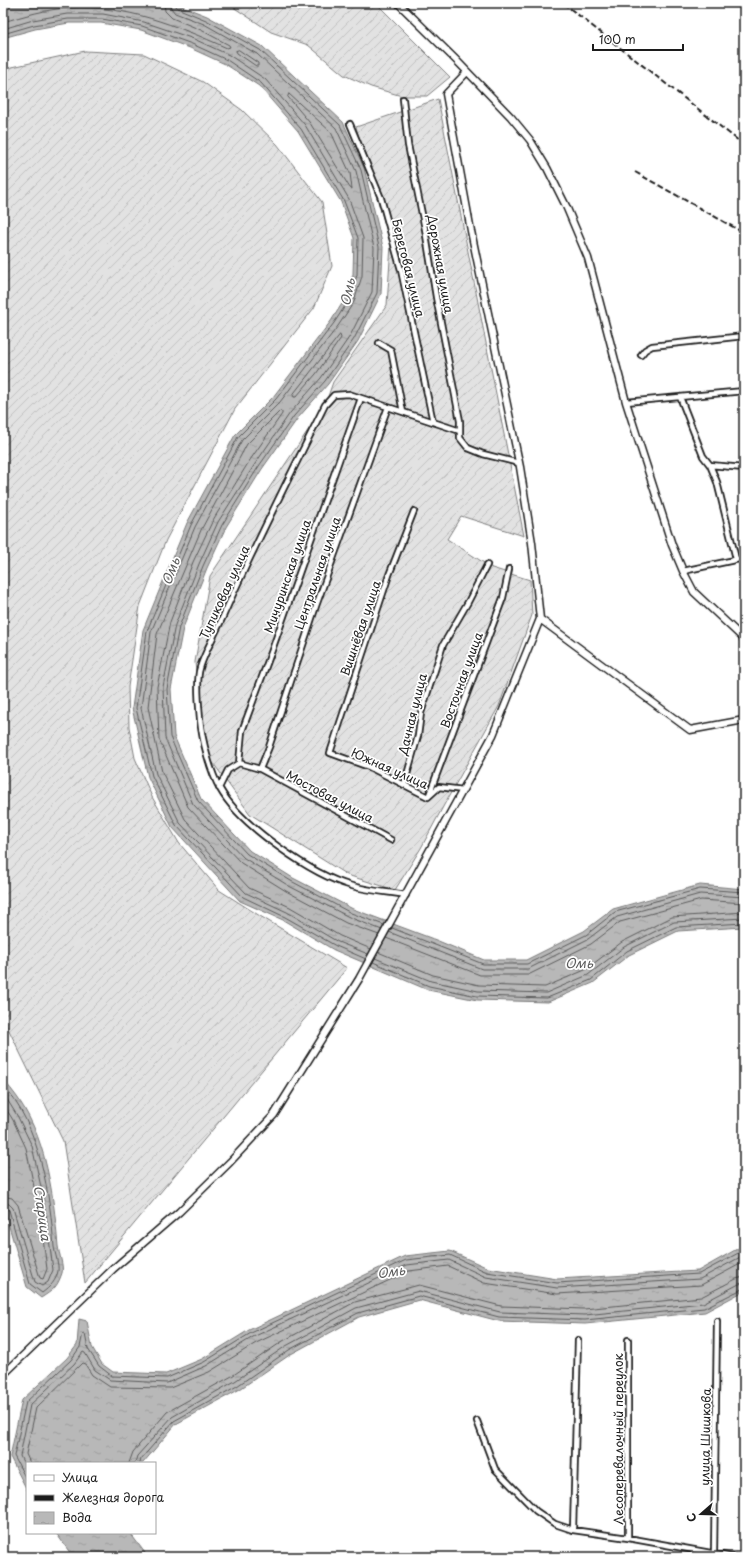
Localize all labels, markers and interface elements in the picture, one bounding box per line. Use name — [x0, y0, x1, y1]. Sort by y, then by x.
scale bar — [593, 26, 683, 52]
text: 100 m — [599, 30, 636, 48]
street label: Дорожная улица — [423, 212, 459, 315]
street label: Береговая улица — [388, 217, 430, 319]
water label: Омь — [335, 275, 359, 308]
street label: Центральная улица — [289, 514, 345, 632]
street label: Мичуринская улица — [259, 516, 315, 635]
street label: Тупиковая улица — [194, 542, 254, 642]
water label: Омь — [156, 554, 184, 587]
street label: Вишнёвая улица — [335, 577, 385, 678]
street label: Восточная улица — [435, 629, 487, 731]
street label: Дачная улица — [393, 671, 431, 758]
street label: Южная улица — [349, 743, 432, 793]
street label: Мостовая улица — [283, 765, 377, 827]
water label: Омь — [565, 953, 594, 972]
water label: Старица — [30, 1184, 56, 1243]
water label: Омь — [376, 1260, 407, 1282]
street label: Лесоперевалочный переулок — [609, 1352, 627, 1525]
street label: улица Шишкова — [695, 1388, 715, 1486]
legend — [26, 1462, 156, 1534]
text: Улица — [62, 1468, 98, 1486]
text: Железная дорога — [62, 1488, 165, 1506]
north arrow — [681, 1494, 721, 1534]
text: Вода — [62, 1508, 92, 1526]
text: С — [682, 1511, 701, 1524]

